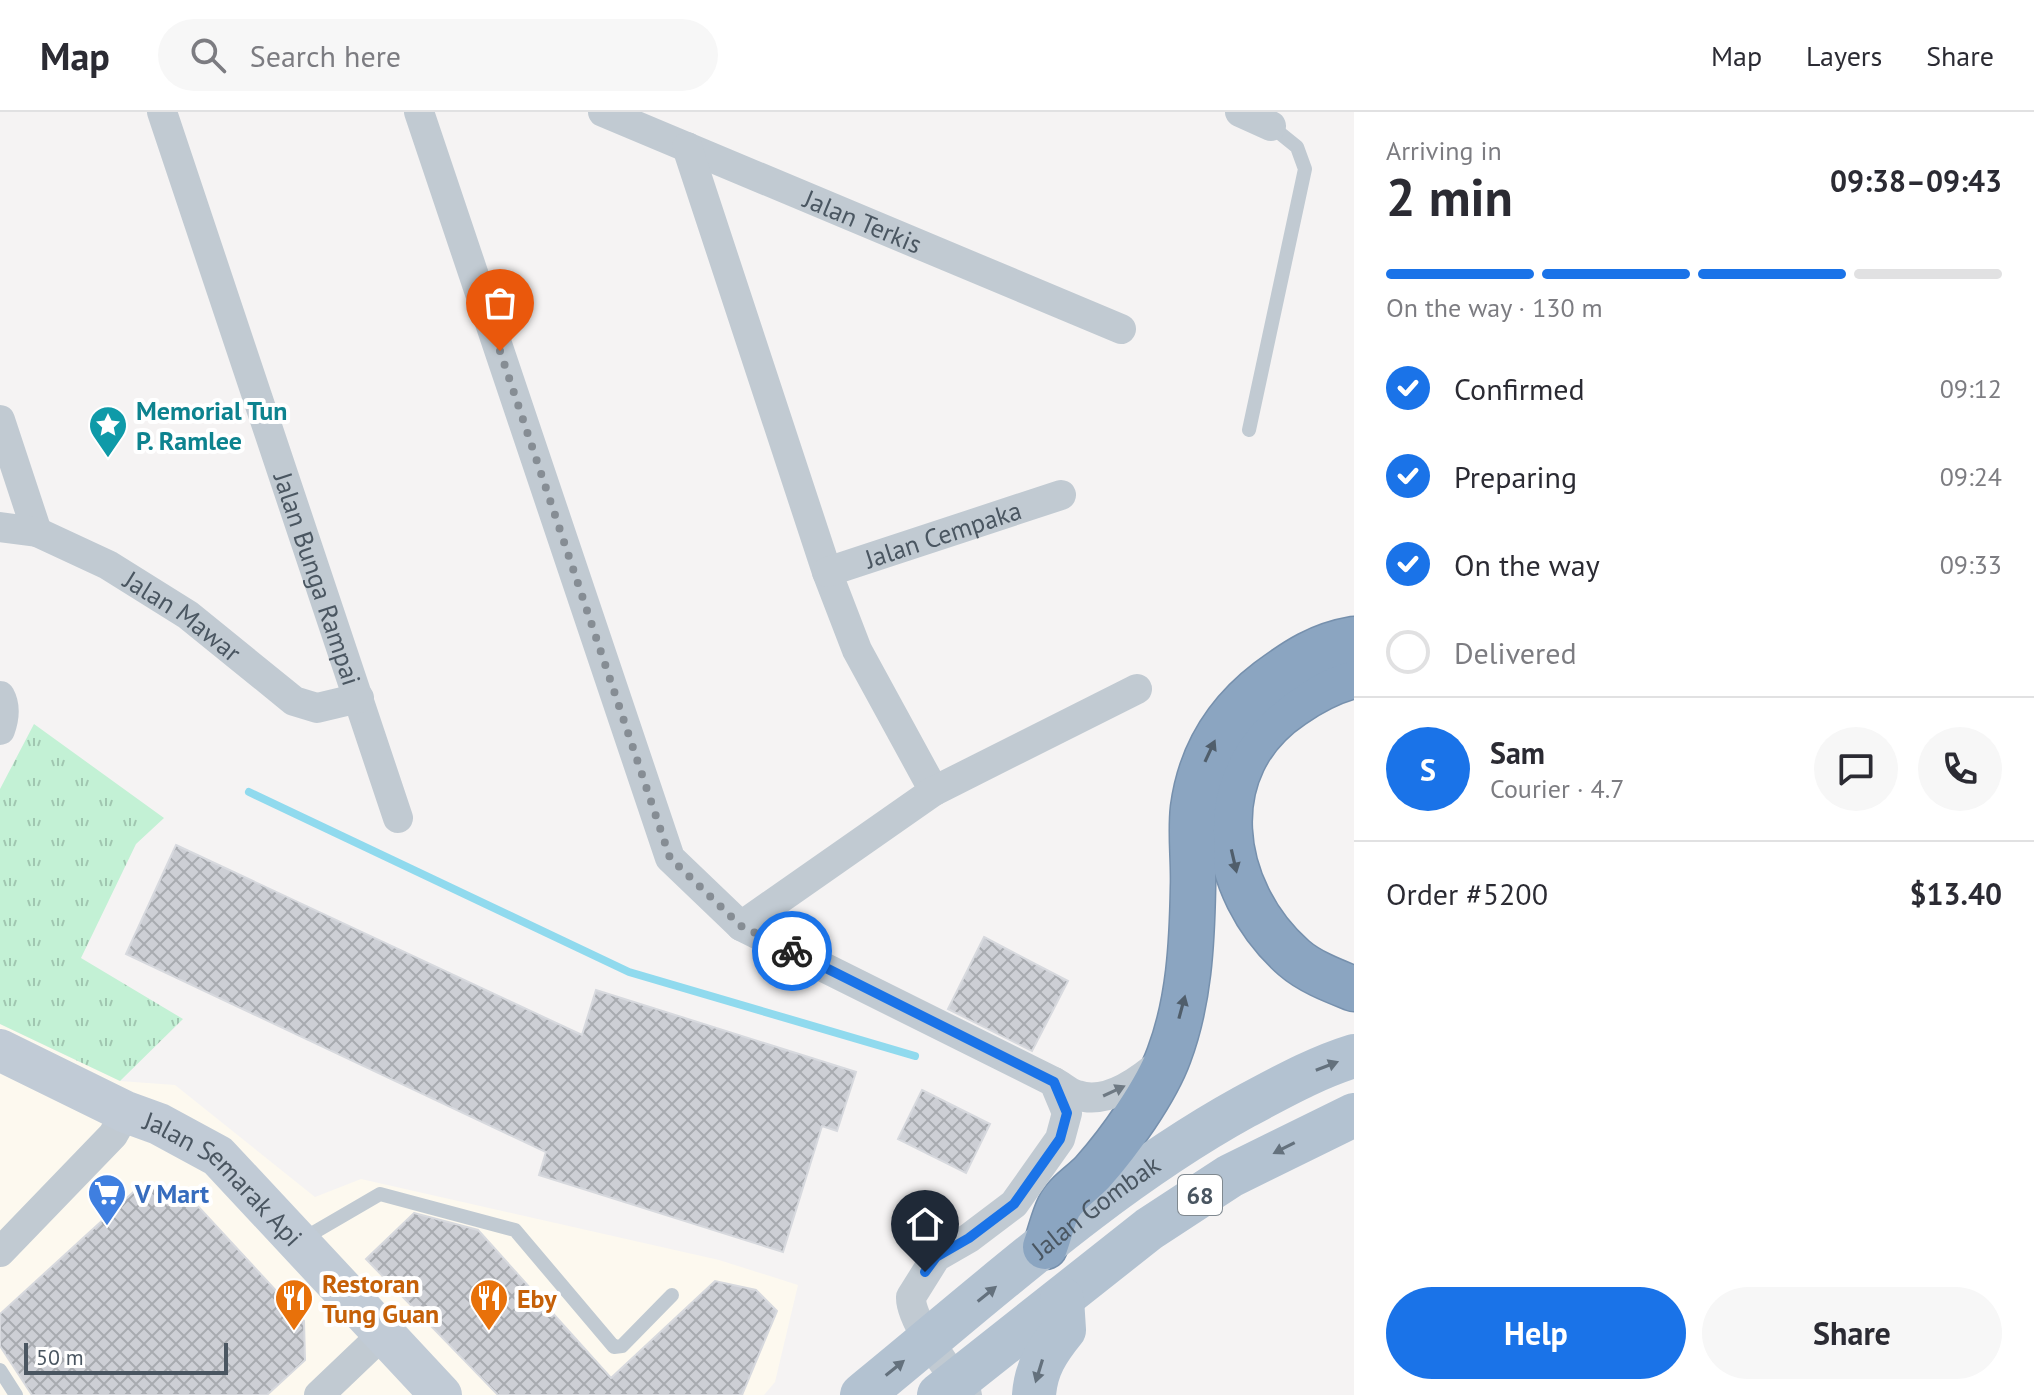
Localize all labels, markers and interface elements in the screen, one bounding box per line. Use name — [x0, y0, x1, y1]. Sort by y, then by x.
search box — [158, 19, 718, 91]
text: Map — [40, 31, 110, 80]
icon: search — [186, 33, 230, 77]
text: Search here — [250, 36, 401, 75]
text: Map — [1711, 37, 1762, 74]
text: Layers — [1806, 37, 1882, 74]
text: Share — [1926, 37, 1994, 74]
text: Arriving in — [1386, 134, 1502, 167]
text: 09:38–09:43 — [1830, 161, 2002, 200]
text: 2 min — [1386, 163, 1513, 230]
street label: Jalan Terkis — [798, 181, 927, 260]
pin — [466, 269, 534, 351]
icon: bag — [478, 281, 522, 325]
text: On the way · 130 m — [1386, 291, 1603, 324]
icon: check — [1386, 366, 1430, 410]
text: Confirmed — [1454, 369, 1585, 408]
text: 09:12 — [1940, 372, 2002, 405]
place label: Memorial Tun P. Ramlee — [136, 394, 287, 457]
place icon: Memorial Tun P. Ramlee — [87, 404, 129, 459]
icon: check — [1386, 454, 1430, 498]
text: Preparing — [1454, 457, 1577, 496]
text: 09:24 — [1940, 460, 2002, 493]
street label: Jalan Bunga Rampai — [267, 467, 369, 689]
street label: Jalan Cempaka — [859, 493, 1025, 575]
icon: check — [1386, 542, 1430, 586]
text: On the way — [1454, 545, 1600, 584]
text: 09:33 — [1940, 548, 2002, 581]
street label: Jalan Mawar — [117, 562, 248, 668]
text: Delivered — [1454, 633, 1577, 672]
button: chat — [1814, 727, 1898, 811]
button: phone — [1918, 727, 2002, 811]
text: Sam — [1490, 733, 1545, 772]
one-way arrow — [1203, 739, 1217, 762]
text: S — [1420, 750, 1436, 789]
text: Courier · 4.7 — [1490, 772, 1624, 805]
one-way arrow — [1228, 849, 1240, 874]
text: Order #5200 — [1386, 874, 1548, 913]
text: $13.40 — [1910, 874, 2002, 913]
courier — [752, 911, 832, 991]
icon: bike — [770, 929, 814, 973]
one-way arrow — [1176, 995, 1189, 1019]
one-way arrow — [1315, 1059, 1339, 1072]
one-way arrow — [1103, 1084, 1126, 1098]
street label: Jalan Semarak Api — [138, 1103, 310, 1253]
one-way arrow — [1272, 1142, 1295, 1155]
street label: Jalan Gombak — [1023, 1147, 1166, 1266]
supermarket icon: V Mart — [86, 1172, 128, 1227]
road number: 68 — [1178, 1175, 1222, 1215]
place label: V Mart — [134, 1177, 209, 1210]
pin — [891, 1190, 959, 1272]
icon: home — [903, 1202, 947, 1246]
place label: Restoran Tung Guan — [322, 1267, 439, 1330]
restaurant icon: Restoran Tung Guan — [273, 1277, 315, 1332]
restaurant icon: Eby — [468, 1277, 510, 1332]
place label: Eby — [517, 1282, 557, 1315]
one-way arrow — [977, 1286, 997, 1303]
button: Help — [1386, 1287, 1686, 1379]
button: Share — [1702, 1287, 2002, 1379]
scale bar — [24, 1339, 228, 1375]
text: 50 m — [36, 1343, 84, 1371]
one-way arrow — [885, 1360, 905, 1377]
one-way arrow — [1032, 1360, 1045, 1384]

